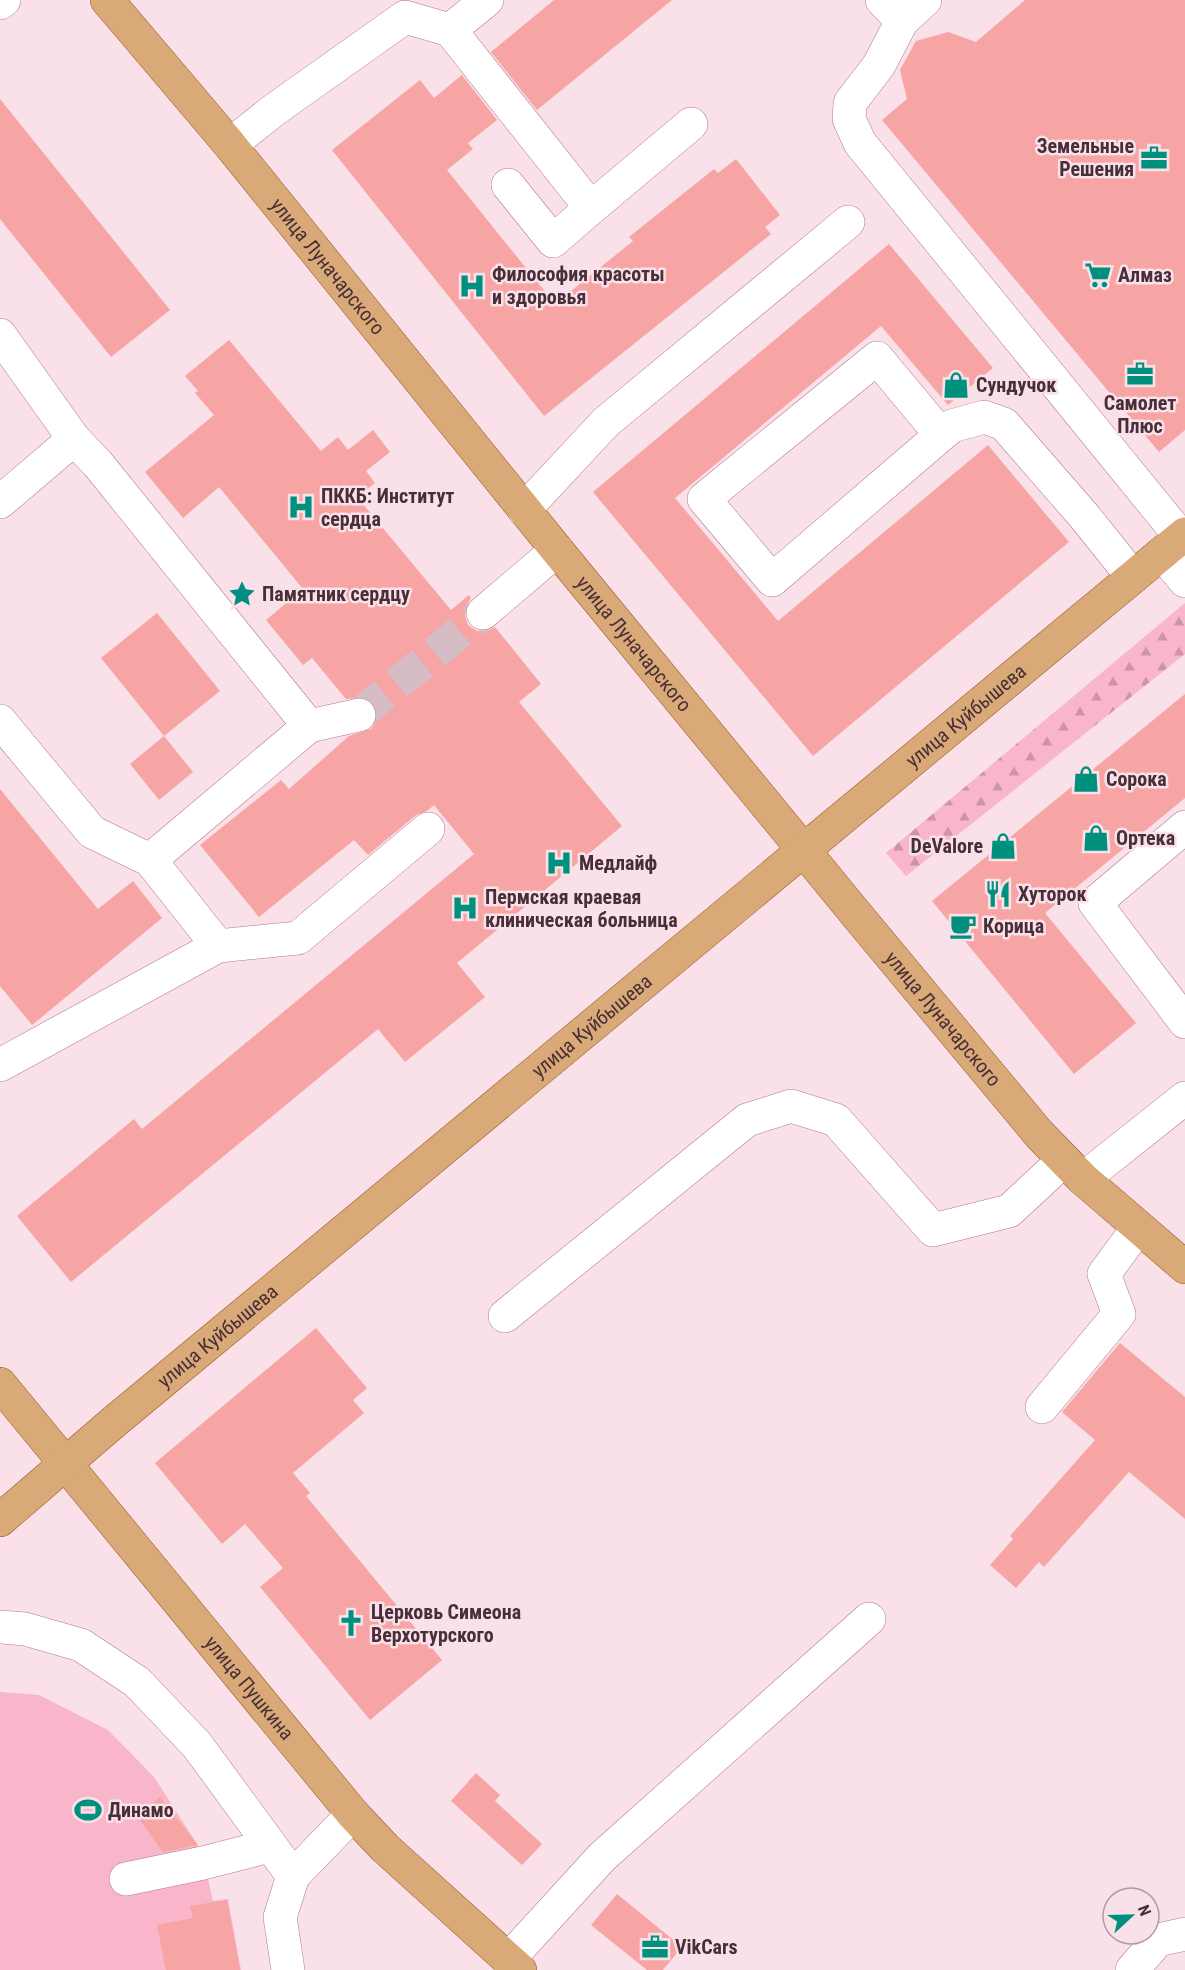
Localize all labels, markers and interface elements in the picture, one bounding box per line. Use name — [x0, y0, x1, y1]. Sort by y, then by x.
place label: Земельные Решения — [1037, 134, 1134, 181]
office icon: Земельные Решения — [1139, 143, 1169, 173]
street label: улица Луначарского — [266, 193, 390, 339]
supermarket icon: Алмаз — [1083, 260, 1113, 290]
place label: Философия красоты и здоровья — [492, 262, 665, 309]
place label: Алмаз — [1118, 263, 1172, 287]
hospital icon: Философия красоты и здоровья — [457, 271, 487, 301]
office icon: Самолет Плюс — [1125, 359, 1155, 389]
shop icon: Сундучок — [941, 370, 971, 400]
place label: Сундучок — [976, 373, 1056, 397]
place label: Самолет Плюс — [1104, 391, 1176, 438]
place label: ПККБ: Институт сердца — [321, 484, 454, 531]
hospital icon: ПККБ: Институт сердца — [286, 492, 316, 522]
street label: улица Луначарского — [571, 571, 697, 716]
place icon: Памятник сердцу — [227, 579, 257, 609]
place label: Памятник сердцу — [262, 582, 410, 606]
street label: улица Куйбышева — [901, 659, 1031, 772]
shop icon: Сорока — [1071, 764, 1101, 794]
place label: Сорока — [1106, 767, 1167, 791]
shop icon: Ортека — [1081, 823, 1111, 853]
place label: Ортека — [1116, 826, 1175, 850]
shop icon: DeValore — [988, 831, 1018, 861]
place label: DeValore — [911, 834, 983, 858]
hospital icon: Медлайф — [544, 848, 574, 878]
place label: Медлайф — [579, 851, 657, 875]
restaurant icon: Хуторок — [983, 879, 1013, 909]
place label: Хуторок — [1018, 882, 1086, 906]
place label: Пермская краевая клиническая больница — [485, 885, 678, 932]
hospital icon: Пермская краевая клиническая больница — [450, 893, 480, 923]
cafe icon: Корица — [948, 911, 978, 941]
place label: Корица — [983, 914, 1044, 938]
street label: улица Луначарского — [880, 946, 1006, 1091]
street label: улица Куйбышева — [527, 969, 657, 1083]
street label: улица Куйбышева — [153, 1279, 283, 1393]
place label: Церковь Симеона Верхотурского — [371, 1600, 521, 1647]
church icon: Церковь Симеона Верхотурского — [336, 1608, 366, 1638]
street label: улица Пушкина — [200, 1631, 299, 1745]
sports icon: Динамо — [73, 1795, 103, 1825]
place label: Динамо — [108, 1798, 174, 1822]
north arrow — [1101, 1886, 1161, 1946]
text: N — [1134, 1902, 1155, 1919]
office icon: VikCars — [640, 1932, 670, 1962]
place label: VikCars — [675, 1935, 738, 1959]

